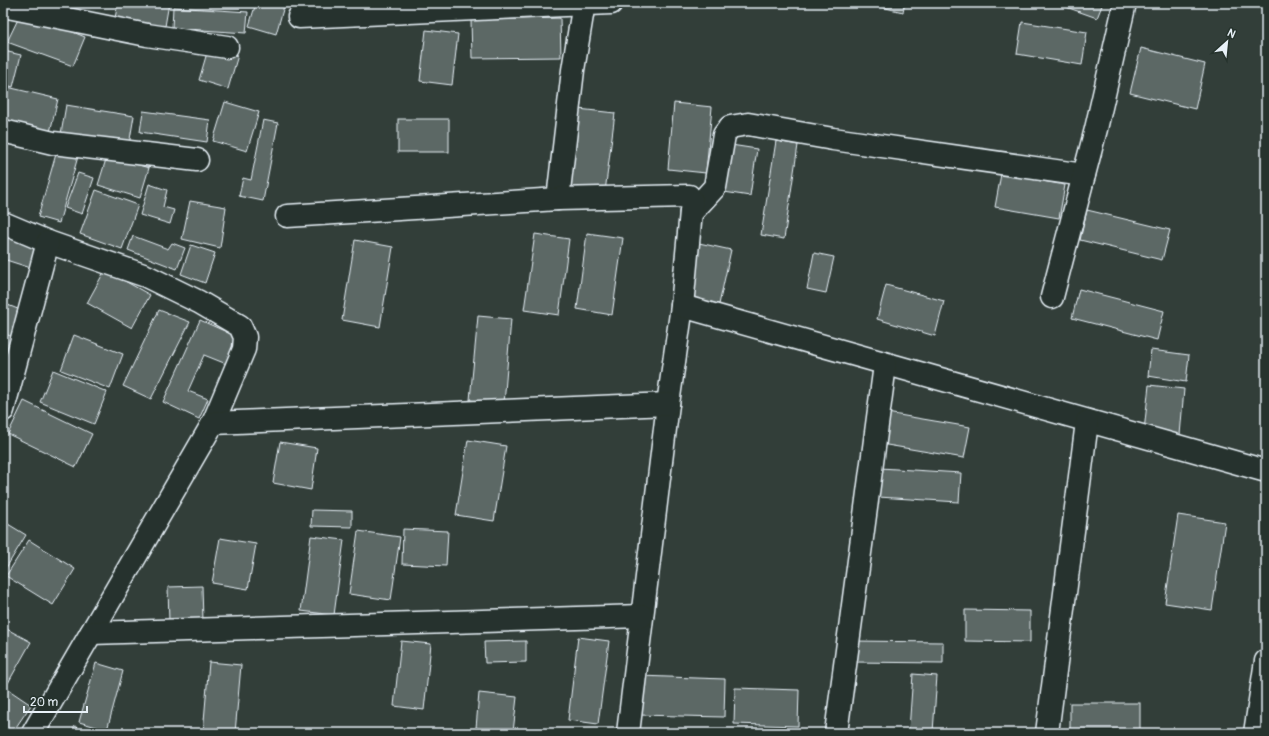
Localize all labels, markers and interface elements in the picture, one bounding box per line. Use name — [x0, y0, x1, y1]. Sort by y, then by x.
north arrow — [1207, 22, 1247, 62]
text: N — [1225, 26, 1238, 41]
scale bar — [24, 688, 87, 714]
text: 20 m — [30, 695, 59, 710]

